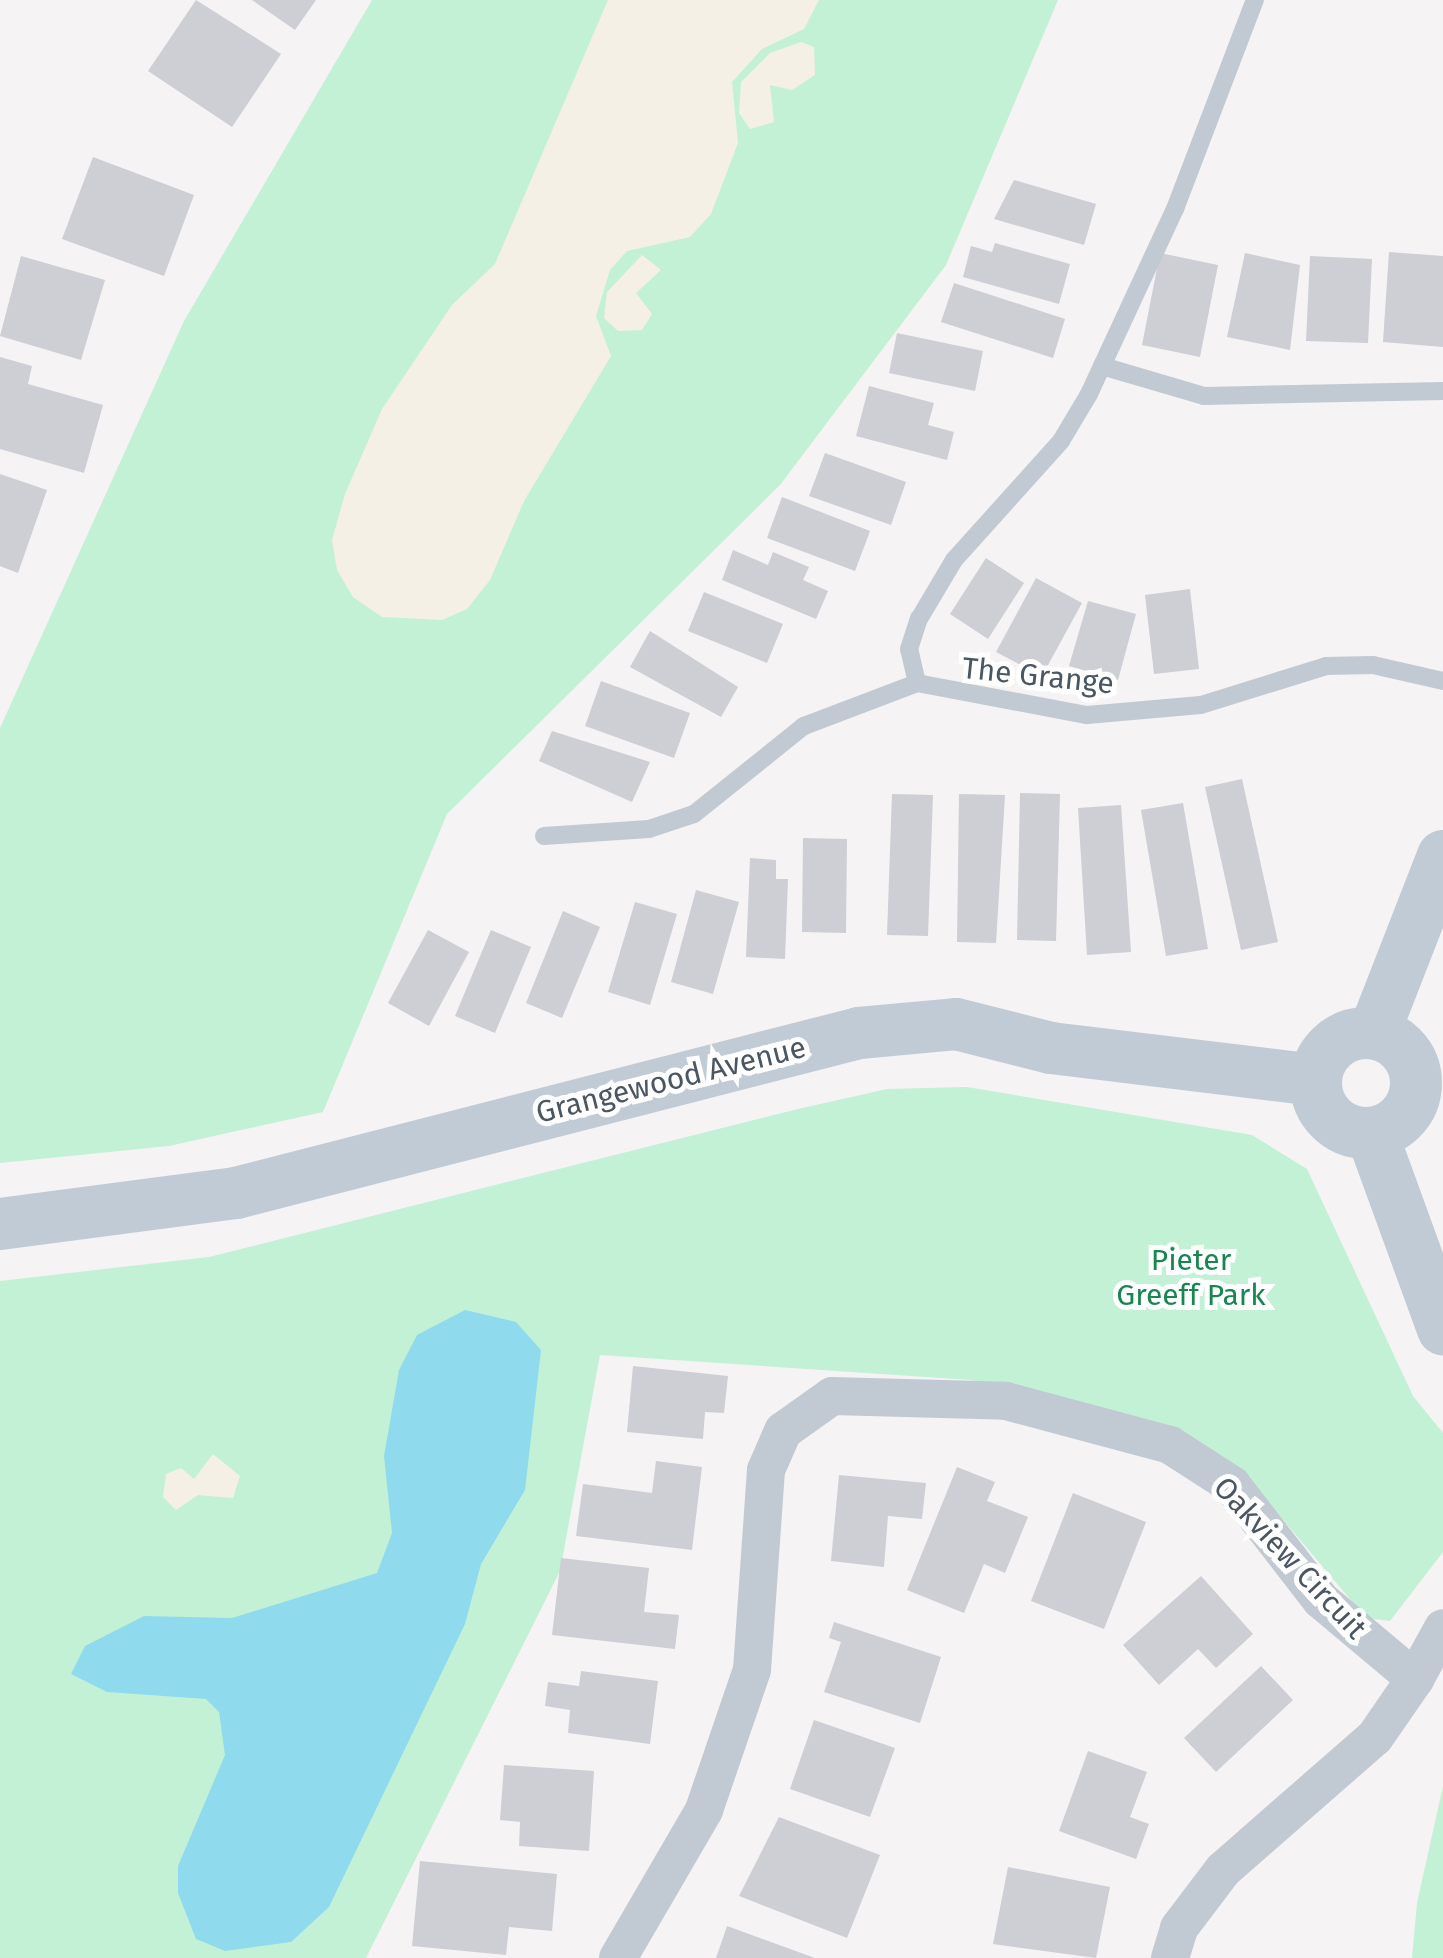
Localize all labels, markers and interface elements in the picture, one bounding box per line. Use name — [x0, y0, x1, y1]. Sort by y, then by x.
street label: The Grange — [960, 650, 1116, 702]
street label: Grangewood Avenue — [532, 1029, 810, 1131]
park label: Pieter Greeff Park — [1116, 1242, 1266, 1312]
street label: Oakview Circuit — [1206, 1470, 1374, 1646]

